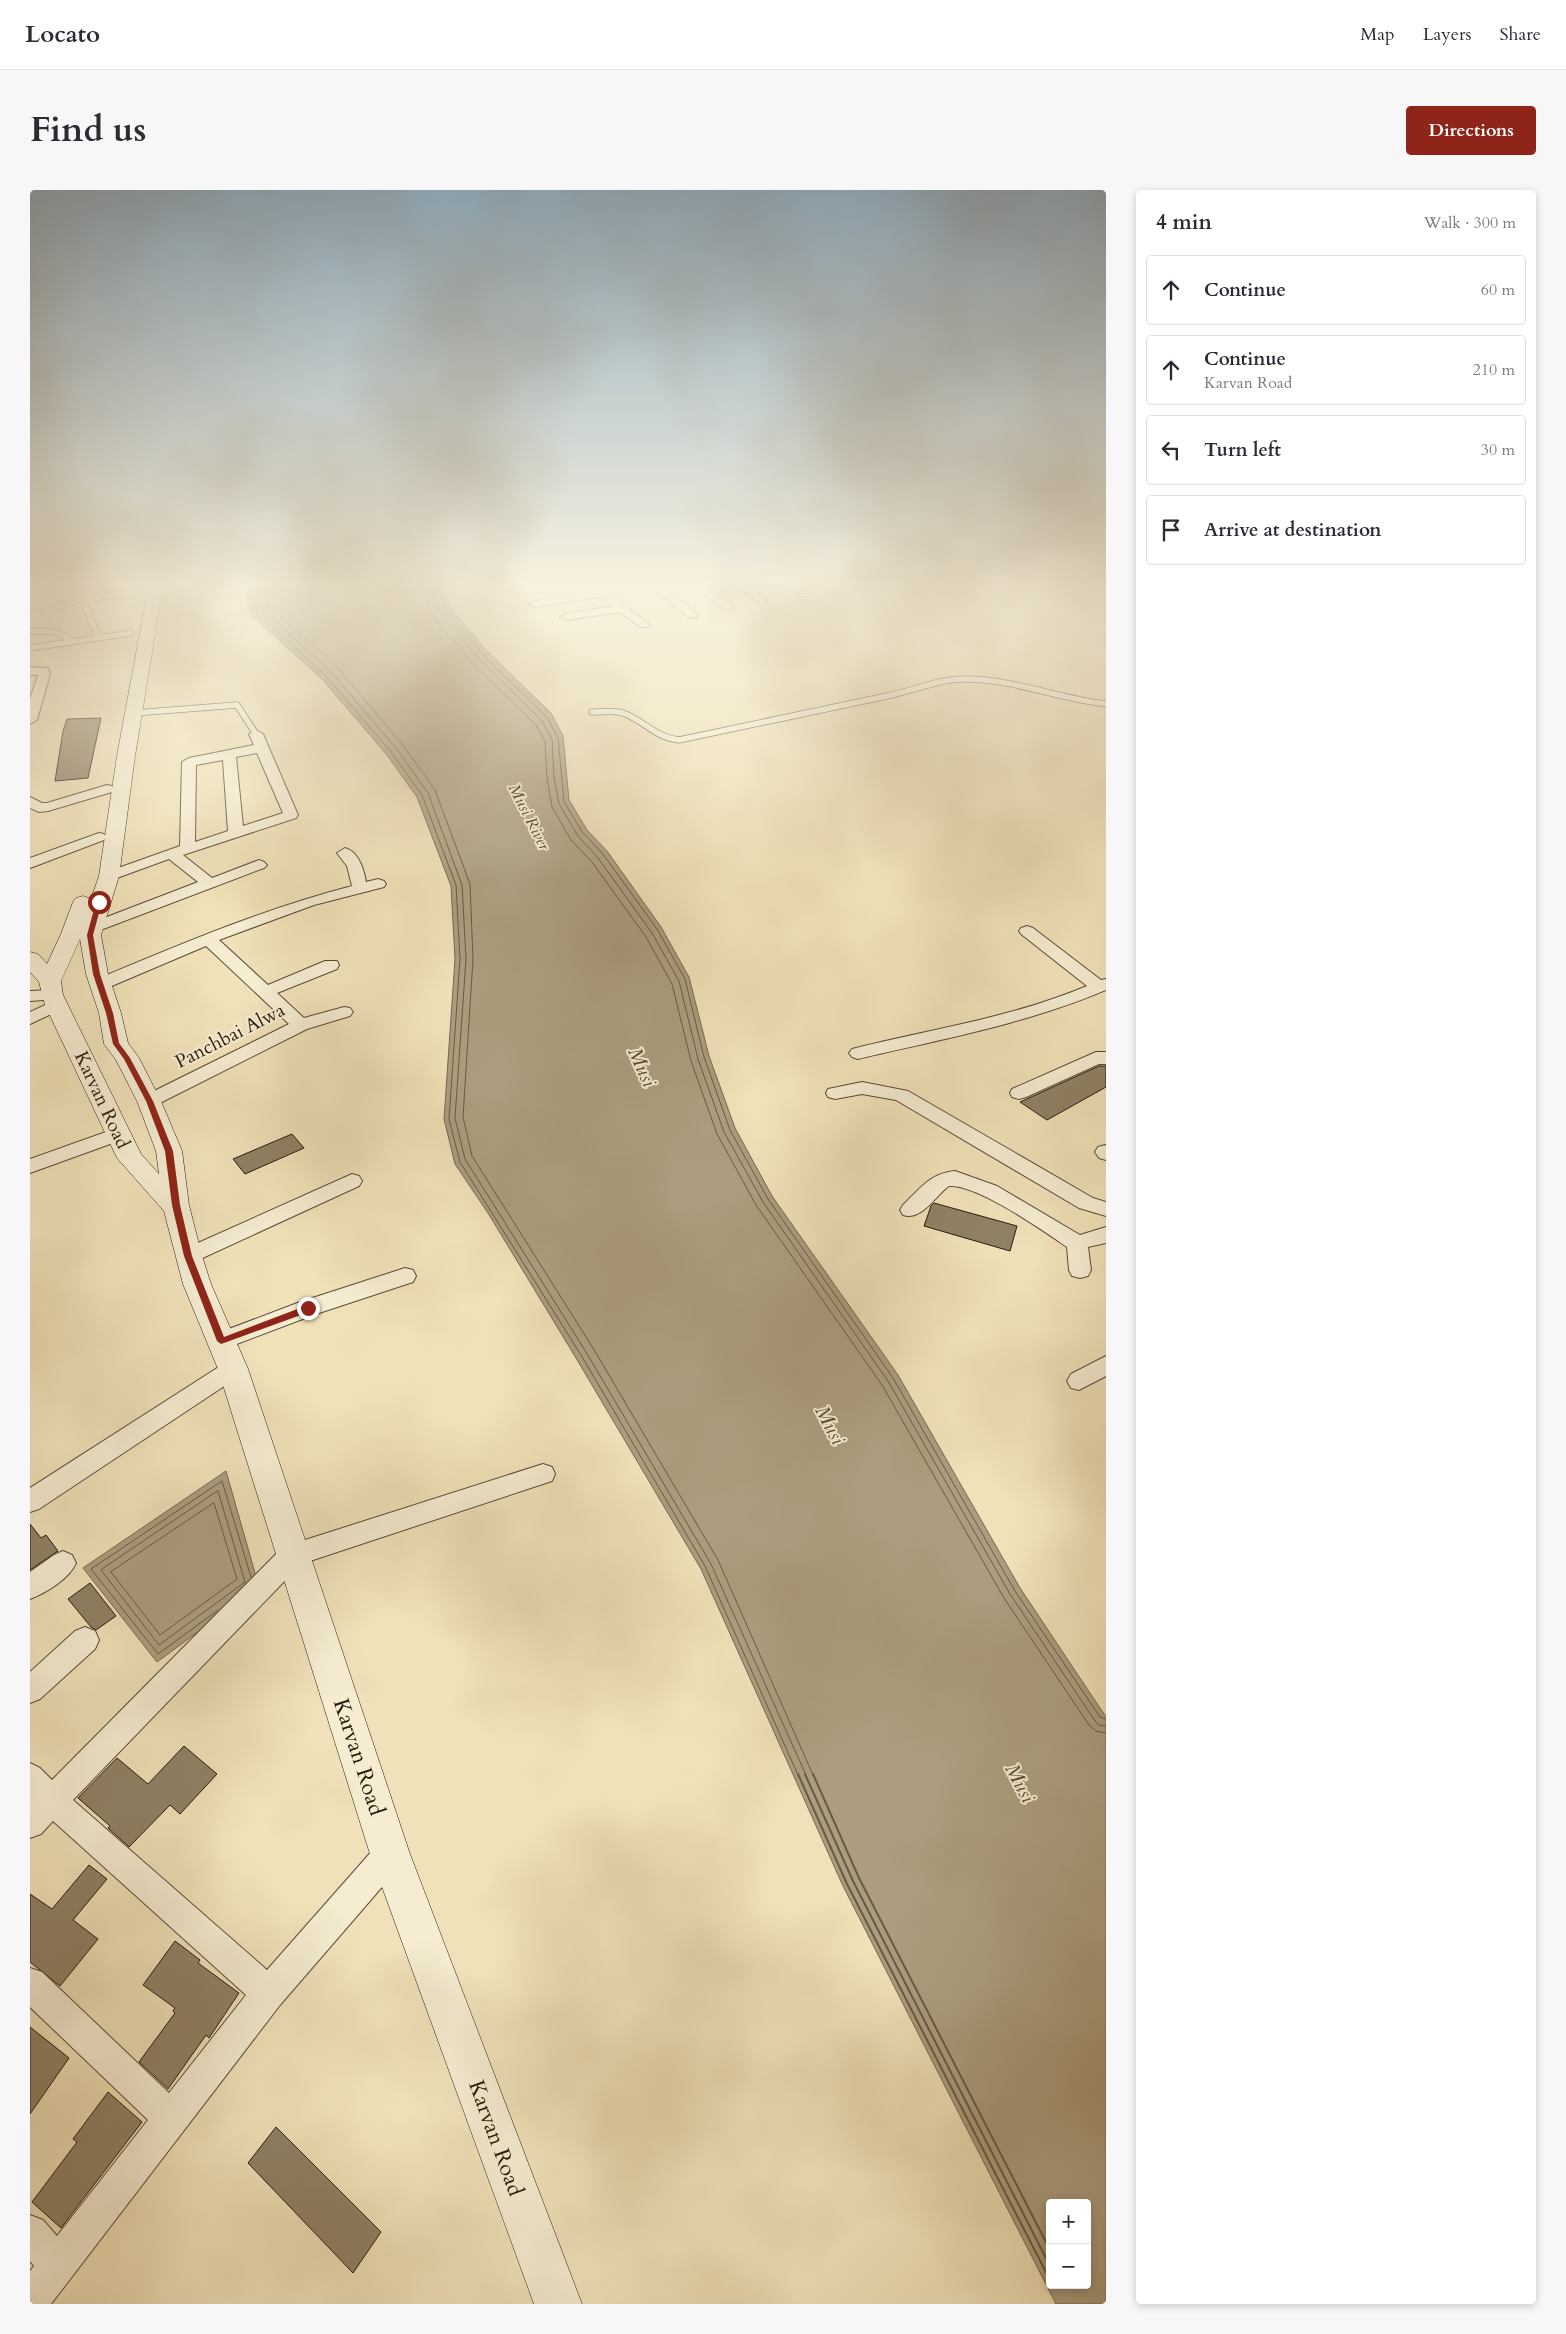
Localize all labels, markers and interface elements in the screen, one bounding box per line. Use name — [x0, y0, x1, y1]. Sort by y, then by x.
text: Locato — [25, 18, 100, 51]
text: Map — [1360, 22, 1395, 47]
text: Layers — [1423, 22, 1472, 47]
text: Share — [1500, 22, 1541, 47]
text: Find us — [30, 106, 146, 154]
button: Directions — [1406, 106, 1536, 155]
text: 4 min — [1156, 208, 1212, 237]
text: Walk · 300 m — [1424, 212, 1516, 234]
icon: ahead — [1157, 276, 1185, 304]
text: Continue — [1204, 277, 1286, 303]
text: 60 m — [1481, 279, 1515, 301]
text: Continue — [1204, 346, 1286, 372]
icon: ahead — [1157, 356, 1185, 384]
text: 210 m — [1473, 359, 1515, 381]
text: Karvan Road — [1204, 372, 1292, 394]
icon: left — [1157, 436, 1185, 464]
text: Turn left — [1204, 437, 1281, 463]
text: 30 m — [1481, 439, 1515, 461]
icon: arrive — [1157, 516, 1185, 544]
text: Arrive at destination — [1204, 517, 1381, 543]
water label: Musi River — [503, 780, 555, 855]
route start — [88, 891, 111, 914]
street label: Panchbai Alwa — [171, 997, 289, 1075]
water label: Musi — [621, 1043, 663, 1092]
street label: Karvan Road — [68, 1047, 136, 1153]
route end — [297, 1297, 320, 1320]
water label: Musi — [808, 1401, 852, 1450]
street label: Karvan Road — [326, 1695, 392, 1820]
water label: Musi — [998, 1759, 1042, 1808]
street label: Karvan Road — [461, 2076, 531, 2200]
map controls — [1046, 2199, 1091, 2289]
button: + — [1046, 2199, 1091, 2244]
button: − — [1046, 2244, 1091, 2289]

